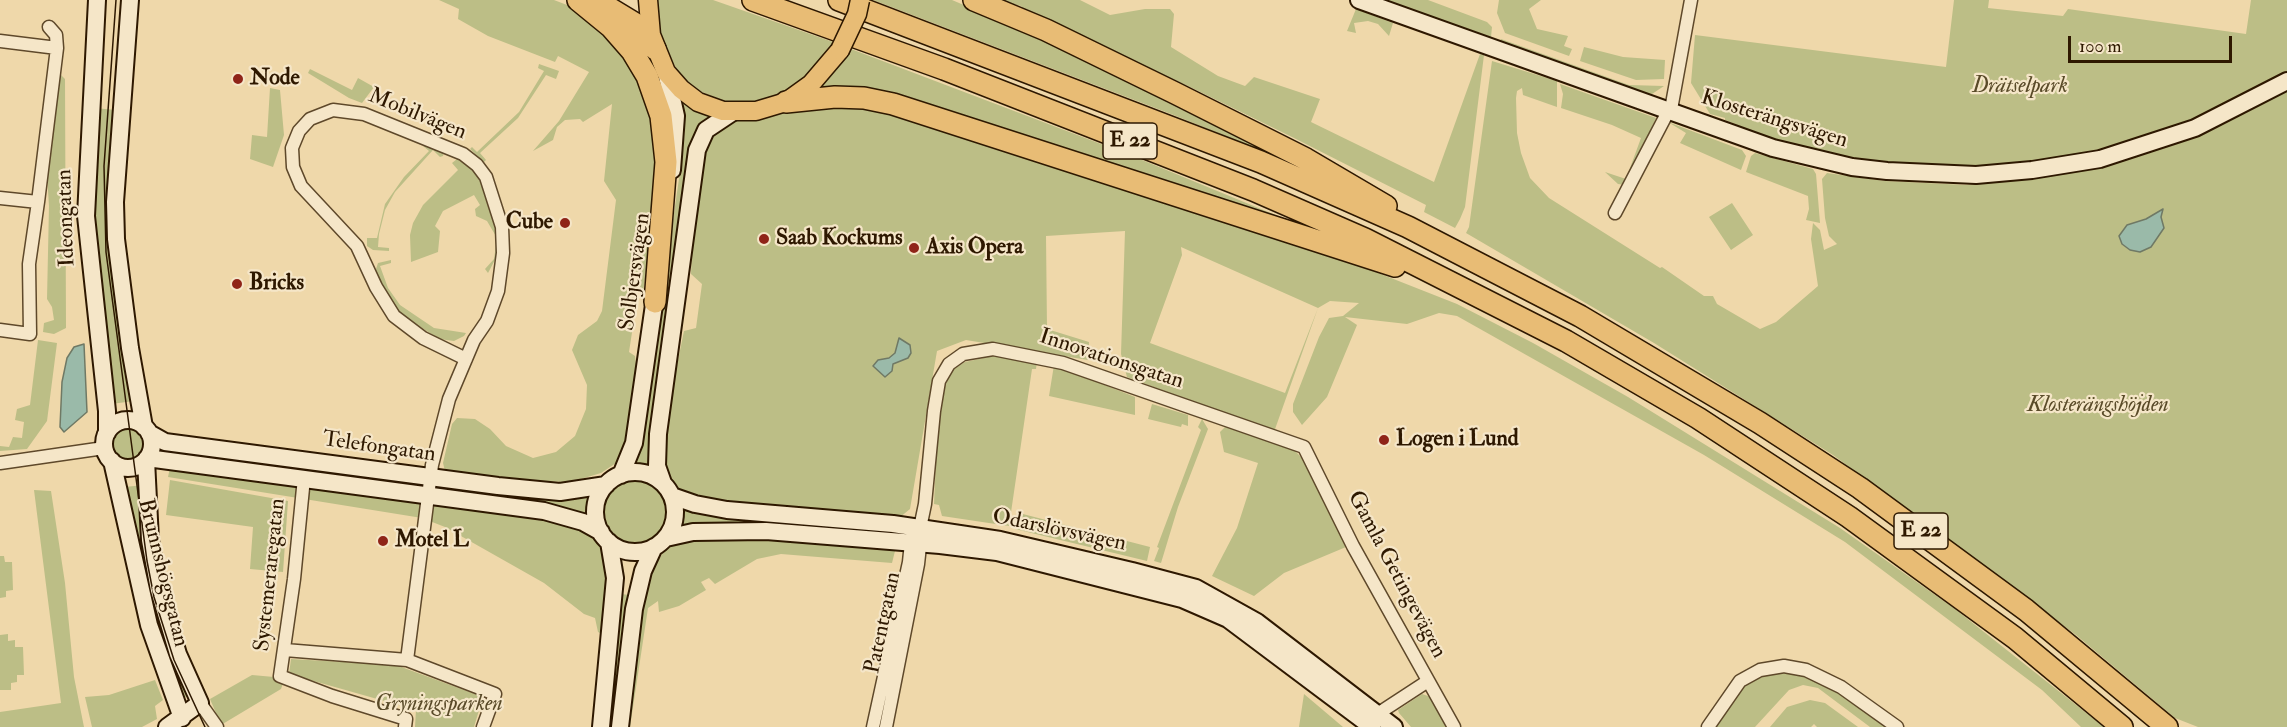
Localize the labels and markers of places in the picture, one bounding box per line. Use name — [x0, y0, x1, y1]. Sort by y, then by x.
place label: Node — [250, 66, 300, 92]
marker: Node — [231, 72, 245, 86]
place label: Cube — [506, 210, 553, 236]
marker: Cube — [558, 216, 572, 230]
place label: Saab Kockums — [776, 226, 903, 252]
marker: Saab Kockums — [757, 232, 771, 246]
place label: Axis Opera — [926, 235, 1023, 261]
marker: Axis Opera — [907, 241, 921, 255]
place label: Bricks — [249, 271, 304, 297]
marker: Bricks — [230, 277, 244, 291]
place label: Logen i Lund — [1396, 427, 1519, 453]
marker: Logen i Lund — [1377, 433, 1391, 447]
place label: Motel L — [395, 528, 469, 554]
marker: Motel L — [376, 534, 390, 548]

